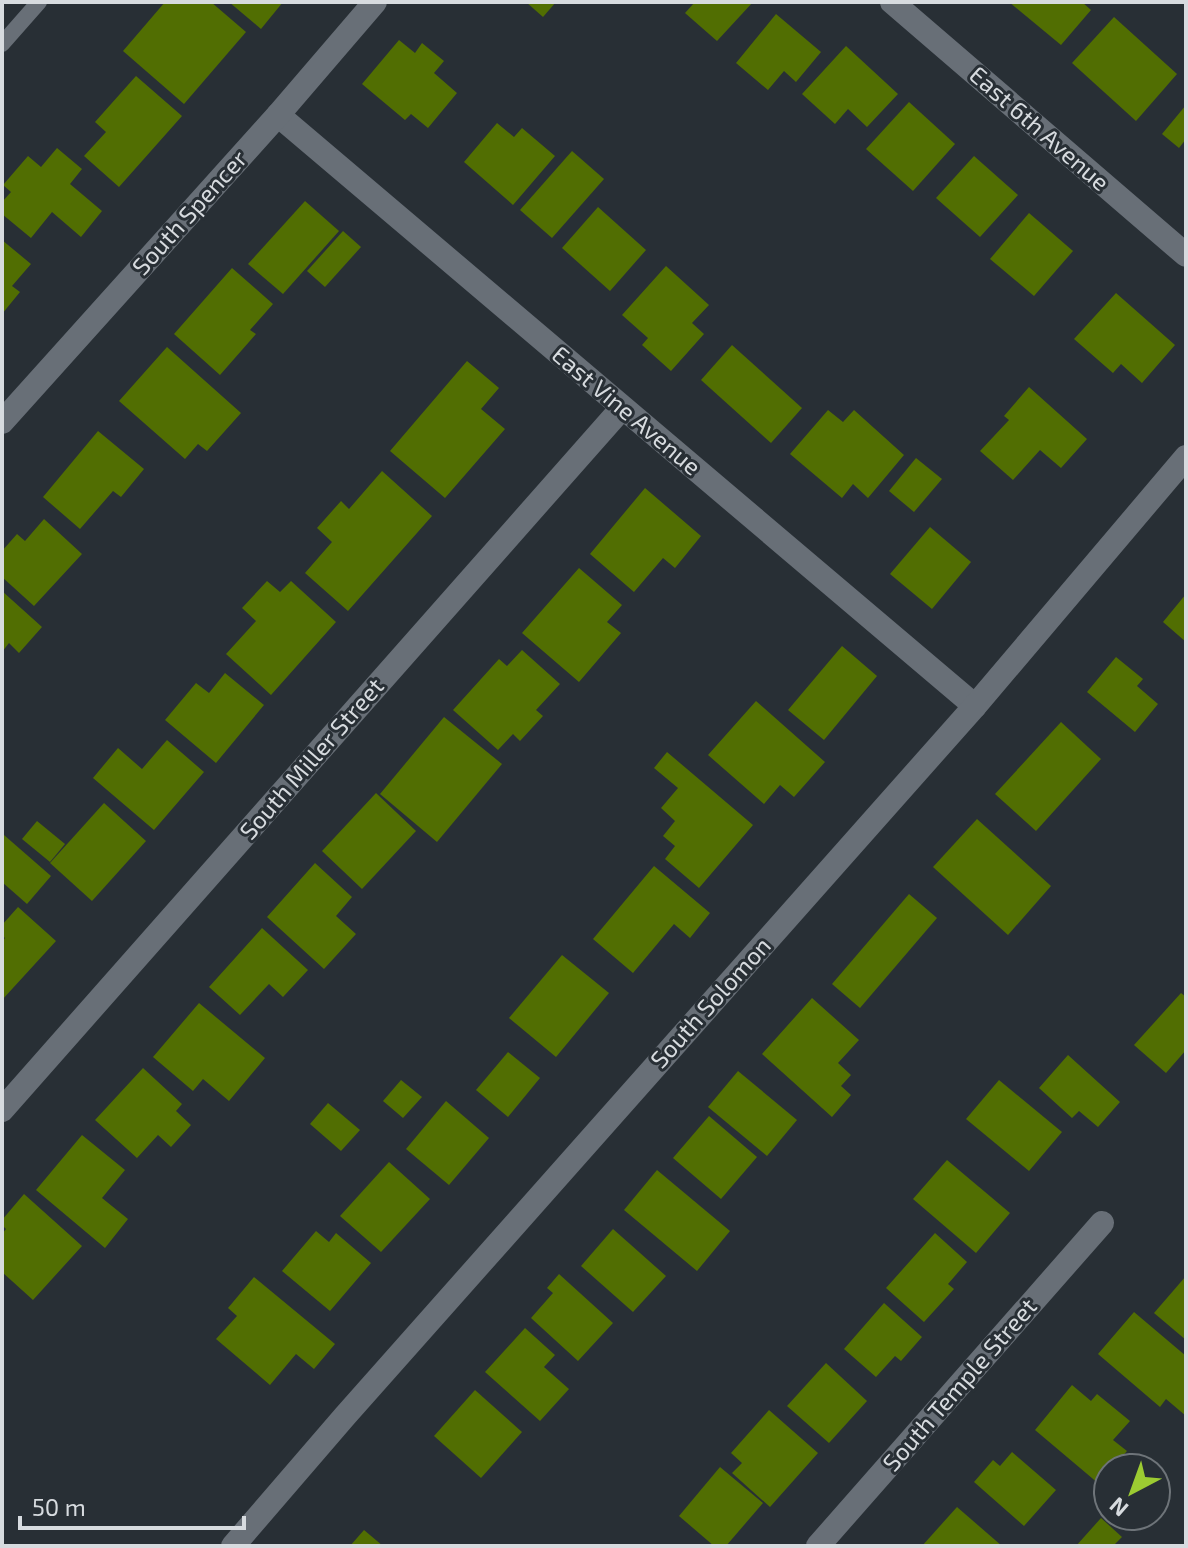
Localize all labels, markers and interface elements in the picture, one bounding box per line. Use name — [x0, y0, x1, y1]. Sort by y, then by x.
street label: East 6th Avenue — [964, 59, 1116, 196]
street label: South Spencer — [125, 144, 253, 280]
street label: East Vine Avenue — [547, 339, 707, 481]
street label: South Miller Street — [233, 671, 389, 845]
street label: South Solomon — [644, 931, 776, 1073]
street label: South Temple Street — [876, 1292, 1042, 1476]
north arrow — [1092, 1452, 1172, 1532]
scale bar — [20, 1480, 244, 1530]
text: 50 m — [32, 1492, 86, 1521]
text: N — [1104, 1493, 1133, 1523]

